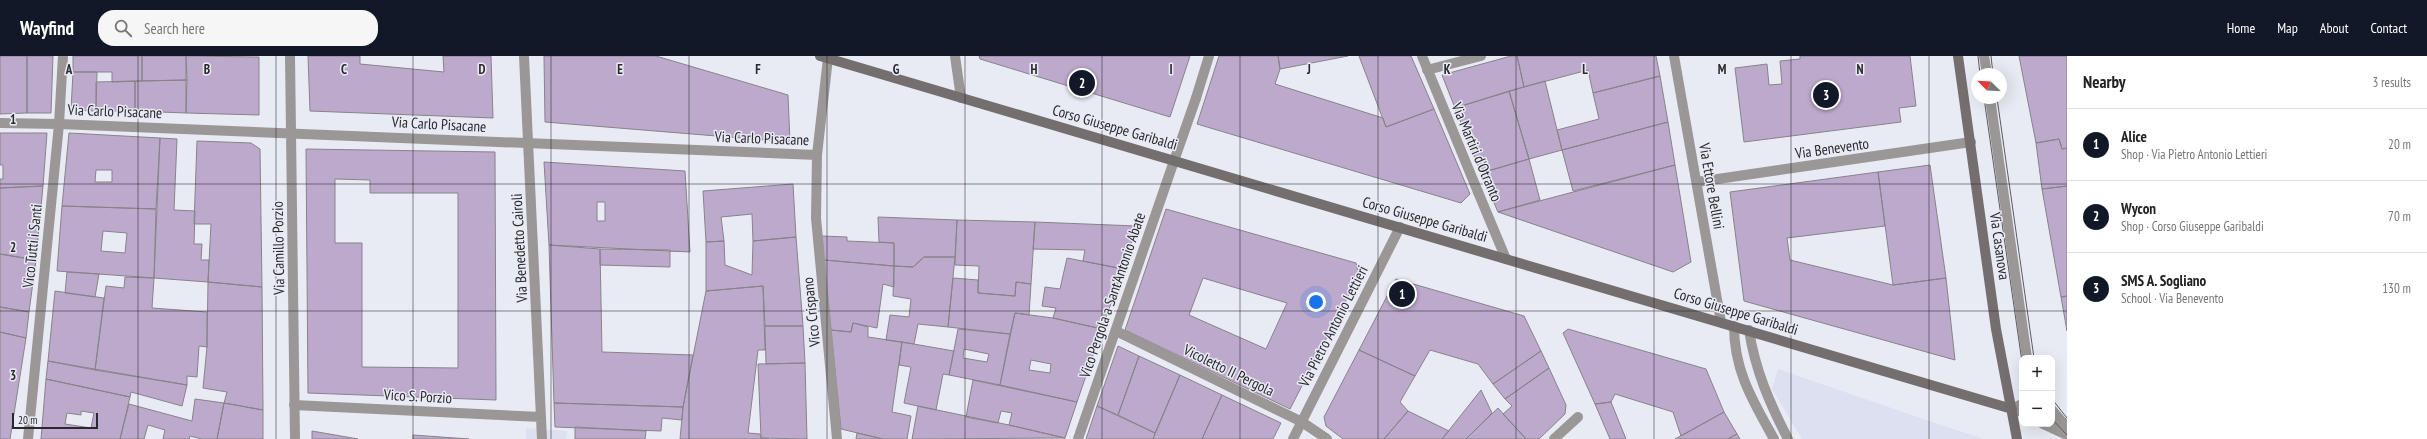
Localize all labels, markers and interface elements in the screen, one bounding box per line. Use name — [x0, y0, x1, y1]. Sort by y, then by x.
search box — [98, 10, 378, 46]
text: Wayfind — [20, 16, 74, 40]
icon: search — [112, 17, 134, 39]
text: Search here — [144, 19, 205, 38]
text: Home — [2227, 19, 2255, 37]
text: Map — [2277, 19, 2298, 37]
text: About — [2320, 19, 2349, 37]
text: Contact — [2371, 19, 2407, 37]
text: A — [65, 61, 73, 78]
text: B — [204, 61, 210, 78]
text: C — [341, 61, 347, 78]
text: D — [479, 61, 486, 78]
text: E — [617, 61, 623, 78]
text: F — [755, 61, 761, 78]
text: G — [893, 61, 900, 78]
text: H — [1031, 61, 1038, 78]
text: I — [1169, 61, 1173, 78]
text: J — [1306, 61, 1311, 78]
text: K — [1444, 61, 1451, 78]
text: L — [1582, 61, 1588, 78]
text: M — [1718, 61, 1727, 78]
text: N — [1856, 61, 1864, 78]
pin: 2 — [1069, 68, 1095, 98]
north arrow — [1971, 68, 2007, 104]
text: Nearby — [2083, 71, 2126, 93]
text: 3 results — [2372, 74, 2411, 91]
pin: 3 — [1813, 80, 1839, 110]
street label: Via Martiri d'Otranto — [1447, 99, 1506, 204]
street label: Via Carlo Pisacane — [66, 100, 163, 122]
street label: Corso Giuseppe Garibaldi — [1050, 100, 1180, 154]
text: 1 — [10, 111, 16, 128]
street label: Via Carlo Pisacane — [390, 112, 487, 136]
street label: Via Carlo Pisacane — [713, 127, 810, 149]
text: Alice — [2121, 127, 2147, 146]
street label: Via Benevento — [1793, 133, 1870, 163]
text: 1 — [2093, 136, 2099, 153]
text: 20 m — [2388, 136, 2411, 153]
street label: Via Ettore Bellini — [1695, 140, 1729, 231]
text: Shop · Via Pietro Antonio Lettieri — [2121, 146, 2267, 163]
street label: Corso Giuseppe Garibaldi — [1360, 192, 1490, 246]
street label: Via Benedetto Cairoli — [507, 193, 531, 304]
text: Wycon — [2121, 199, 2156, 218]
street label: Via Camillo Porzio — [268, 201, 288, 296]
street label: Vico Tutti i Santi — [18, 203, 46, 290]
text: 2 — [2093, 208, 2099, 225]
text: 70 m — [2388, 208, 2411, 225]
street label: Vico Pergola a Sant'Antonio Abate — [1074, 210, 1149, 381]
street label: Via Casanova — [1986, 210, 2014, 281]
text: Shop · Corso Giuseppe Garibaldi — [2121, 218, 2264, 235]
text: 2 — [10, 239, 16, 256]
street label: Via Pietro Antonio Lettieri — [1294, 262, 1372, 391]
text: SMS A. Sogliano — [2121, 271, 2206, 290]
street label: Vico Crispano — [798, 276, 824, 349]
pin: 1 — [1389, 279, 1415, 309]
text: 3 — [2093, 280, 2099, 297]
text: 130 m — [2382, 280, 2411, 297]
street label: Corso Giuseppe Garibaldi — [1671, 283, 1801, 339]
text: School · Via Benevento — [2121, 290, 2224, 307]
your location — [1306, 292, 1326, 312]
street label: Vicoletto II Pergola — [1180, 339, 1277, 400]
map controls — [2019, 355, 2055, 427]
button: + — [2019, 355, 2055, 391]
text: 3 — [10, 367, 16, 384]
street label: Vico S. Porzio — [382, 385, 453, 407]
button: − — [2019, 391, 2055, 427]
scale bar — [12, 411, 98, 430]
text: 20 m — [18, 413, 37, 427]

